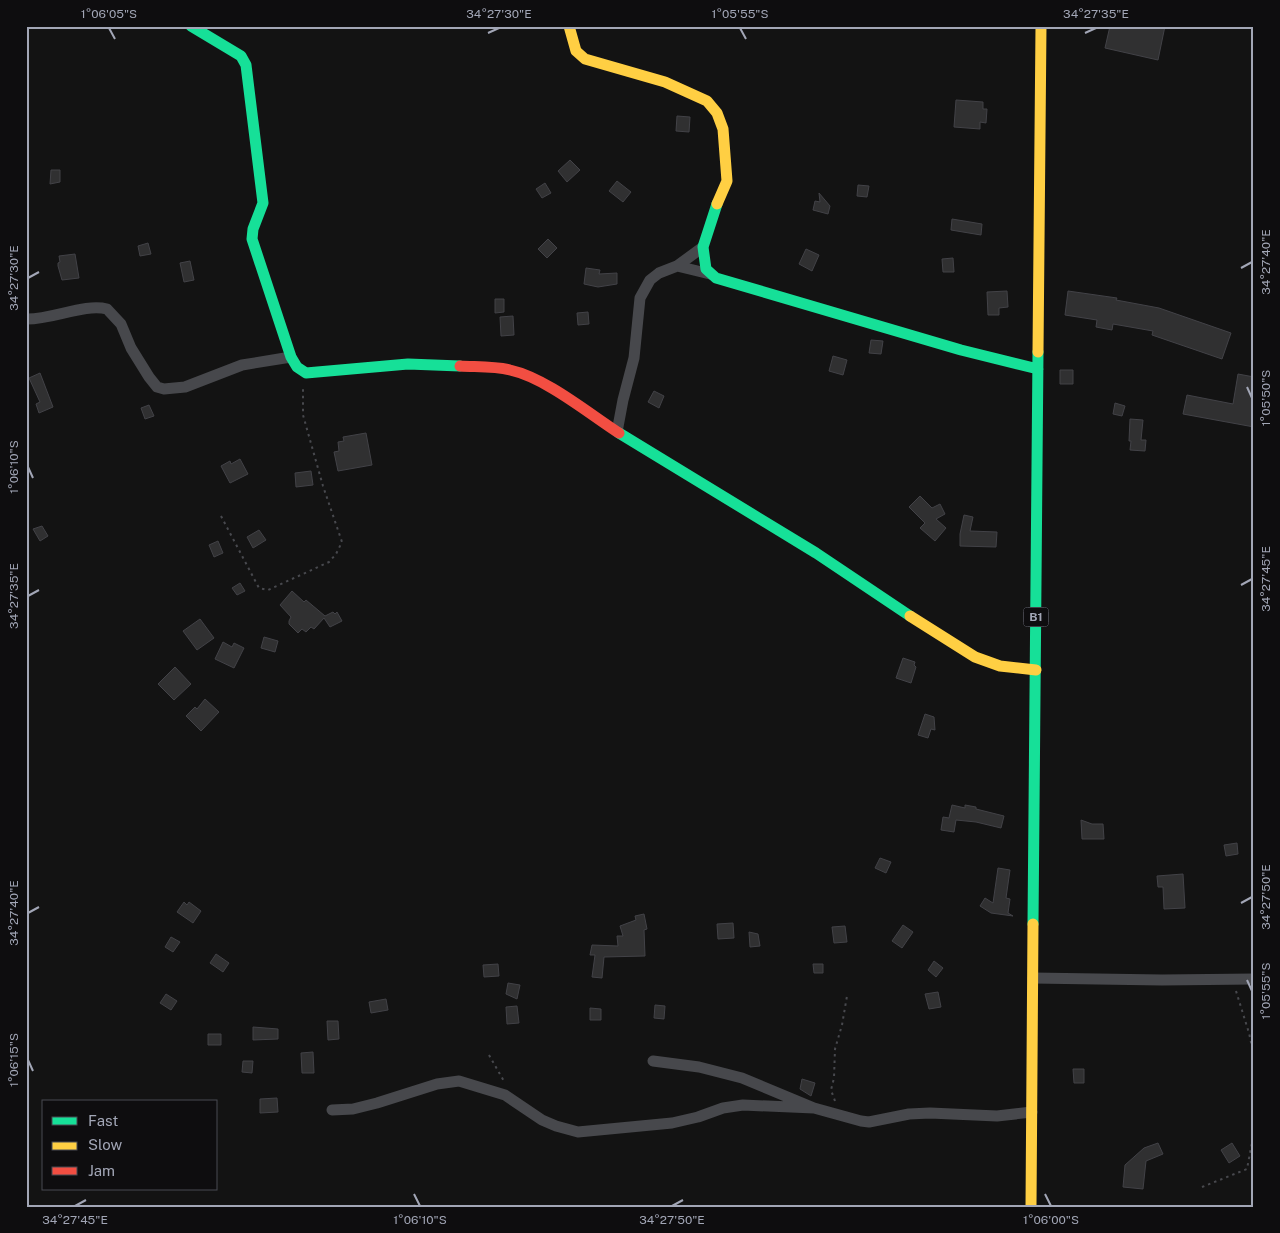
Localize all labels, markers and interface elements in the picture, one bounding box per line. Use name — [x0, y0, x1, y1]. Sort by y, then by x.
text: 1°06'05"S — [81, 7, 137, 21]
text: 34°27'30"E — [466, 7, 532, 21]
text: 1°05'55"S — [712, 7, 768, 21]
text: 34°27'35"E — [1063, 7, 1129, 21]
text: 34°27'40"E — [1259, 229, 1273, 295]
text: 34°27'30"E — [7, 245, 21, 311]
text: 1°05'50"S — [1259, 370, 1273, 426]
text: 1°06'10"S — [7, 440, 21, 494]
text: 34°27'45"E — [1259, 546, 1273, 612]
text: 34°27'35"E — [7, 563, 21, 629]
road number: B1 — [1024, 608, 1048, 626]
text: 34°27'50"E — [1259, 864, 1273, 930]
text: 34°27'40"E — [7, 880, 21, 946]
text: 1°05'55"S — [1259, 963, 1273, 1019]
text: 1°06'15"S — [7, 1033, 21, 1087]
legend — [42, 1100, 218, 1190]
text: Fast — [88, 1112, 118, 1129]
text: Slow — [88, 1136, 123, 1153]
text: Jam — [88, 1162, 115, 1179]
text: 34°27'45"E — [42, 1213, 108, 1227]
text: 1°06'10"S — [393, 1213, 447, 1227]
text: 34°27'50"E — [639, 1213, 705, 1227]
text: 1°06'00"S — [1023, 1213, 1079, 1227]

